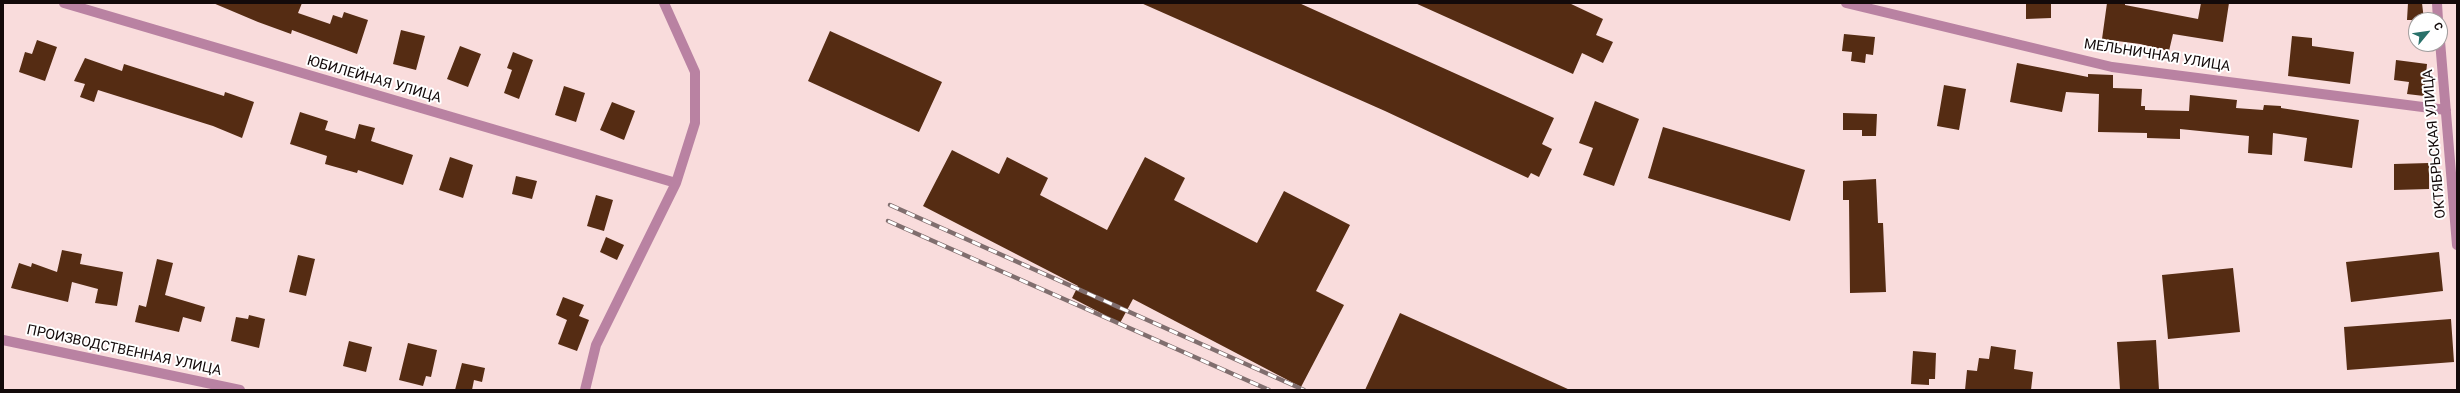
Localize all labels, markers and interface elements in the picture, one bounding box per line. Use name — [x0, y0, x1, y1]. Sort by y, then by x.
north arrow — [2408, 12, 2448, 52]
text: С — [2431, 20, 2445, 33]
street label: МЕЛЬНИЧНАЯ УЛИЦА — [2083, 36, 2231, 76]
street label: ЮБИЛЕЙНАЯ УЛИЦА — [305, 53, 443, 107]
street label: ОКТЯБРЬСКАЯ УЛИЦА — [2420, 69, 2450, 219]
street label: ПРОИЗВОДСТВЕННАЯ УЛИЦА — [25, 322, 223, 380]

